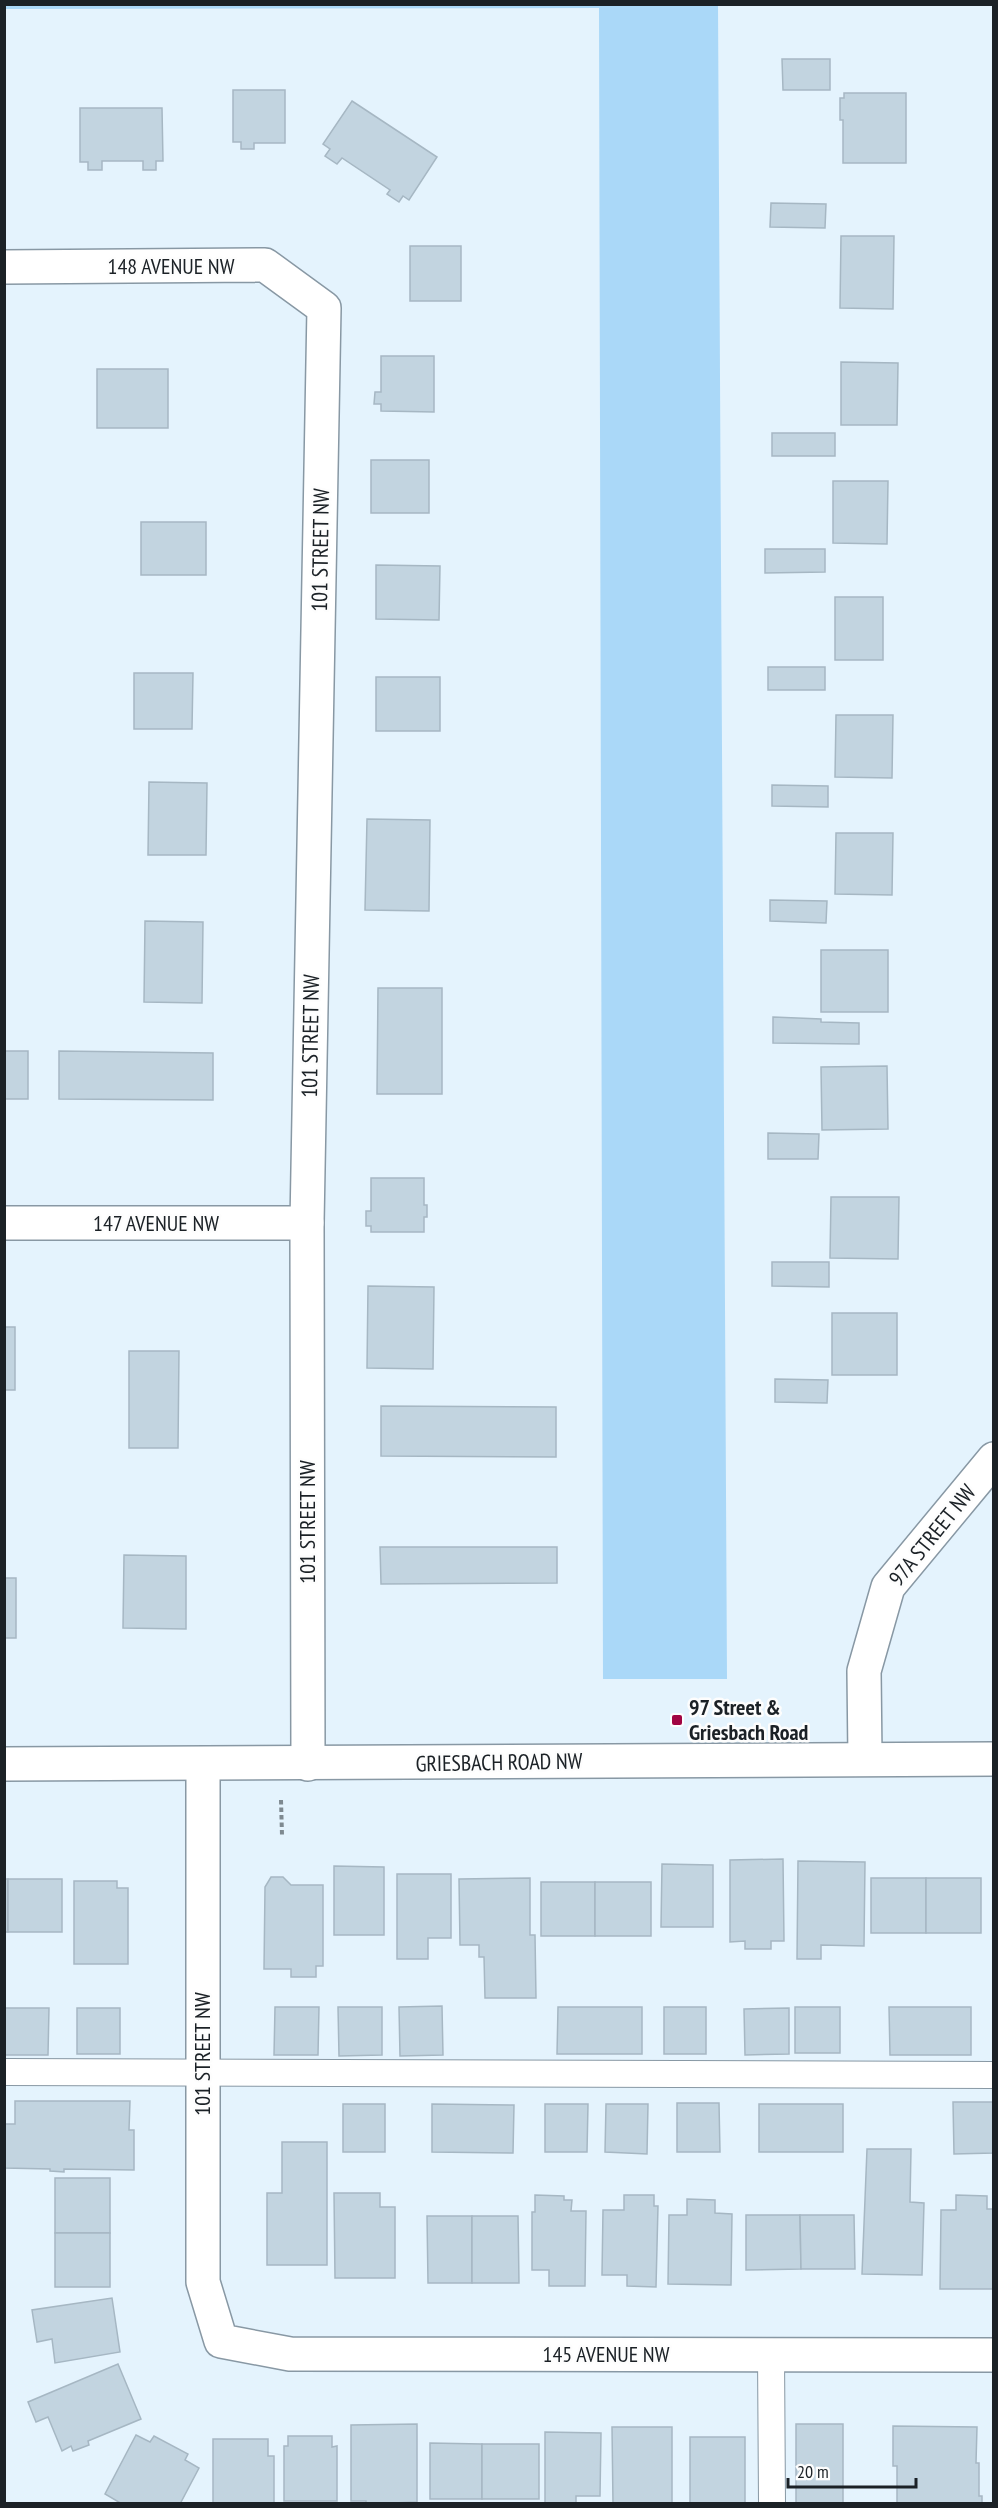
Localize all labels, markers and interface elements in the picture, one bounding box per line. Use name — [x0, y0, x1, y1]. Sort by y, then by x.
street label: 148 AVENUE NW — [108, 252, 235, 280]
street label: 101 STREET NW — [305, 488, 335, 612]
street label: 101 STREET NW — [295, 974, 325, 1098]
street label: 147 AVENUE NW — [93, 1209, 219, 1237]
street label: 101 STREET NW — [293, 1460, 321, 1584]
street label: 97A STREET NW — [882, 1478, 982, 1592]
place label: 97 Street & Griesbach Road — [689, 1693, 809, 1746]
marker: 97 Street & Griesbach Road — [670, 1713, 684, 1727]
street label: GRIESBACH ROAD NW — [415, 1747, 583, 1777]
street label: 101 STREET NW — [188, 1992, 216, 2116]
street label: 145 AVENUE NW — [543, 2340, 670, 2368]
scale bar — [788, 2451, 916, 2489]
text: 20 m — [797, 2460, 829, 2483]

